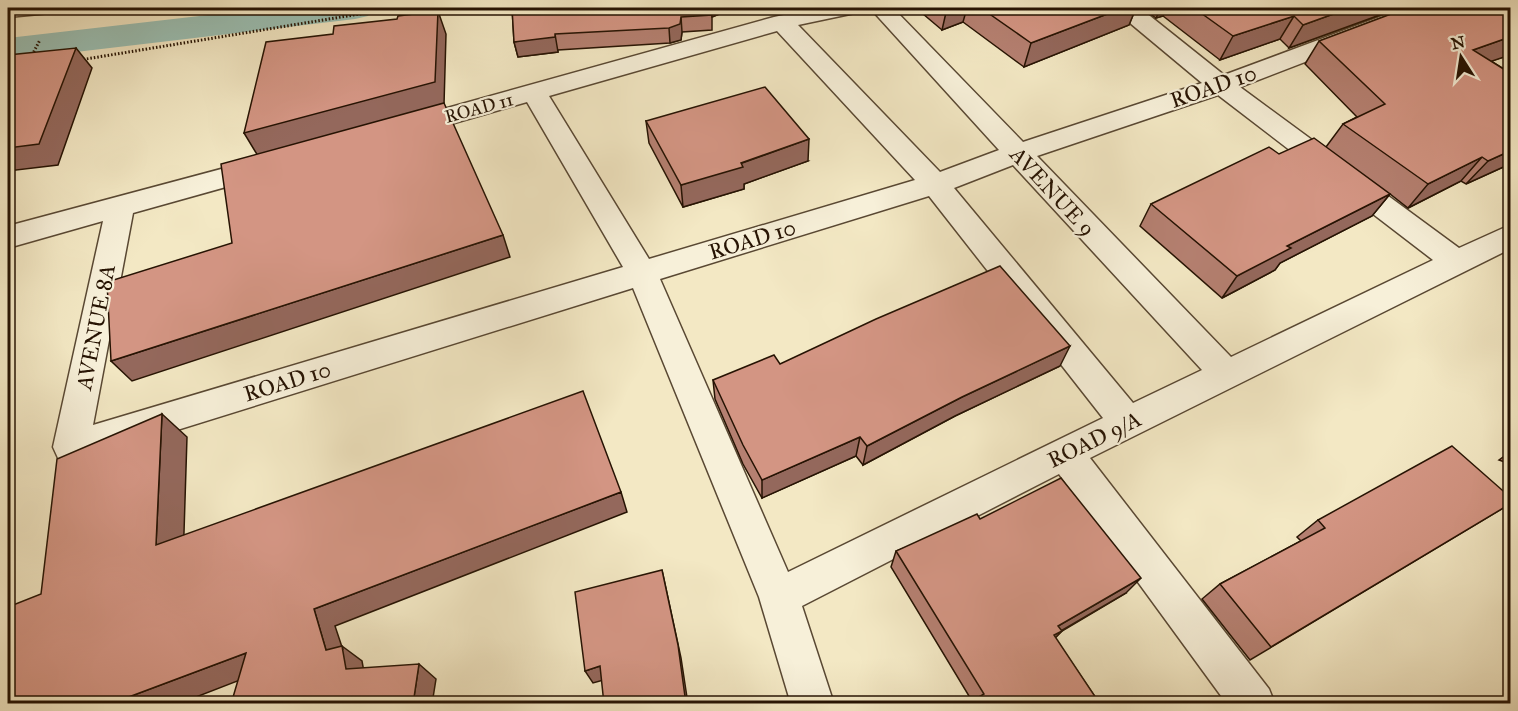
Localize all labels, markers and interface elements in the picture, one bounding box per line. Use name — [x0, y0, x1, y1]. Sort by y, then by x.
north arrow — [1431, 27, 1491, 87]
text: N — [1449, 32, 1467, 54]
street label: ROAD 10 — [1166, 59, 1260, 114]
street label: ROAD 11 — [442, 88, 516, 128]
street label: AVENUE 9 — [1004, 140, 1101, 242]
street label: ROAD 10 — [705, 213, 799, 266]
street label: AVENUE 8A — [70, 262, 121, 393]
street label: ROAD 10 — [240, 355, 334, 408]
street label: ROAD 9/A — [1043, 405, 1146, 474]

